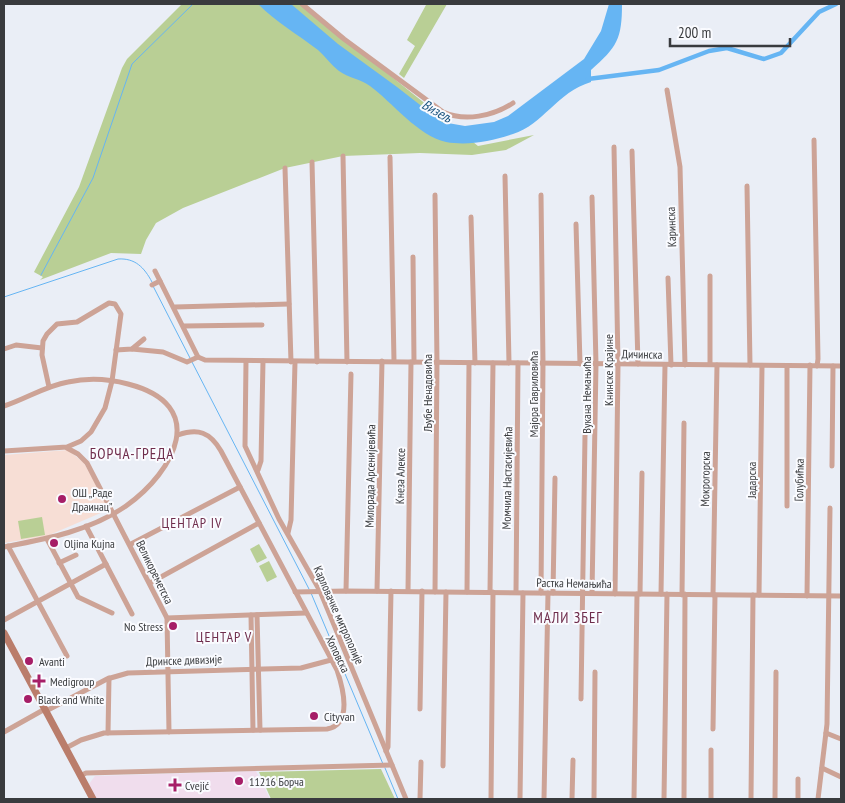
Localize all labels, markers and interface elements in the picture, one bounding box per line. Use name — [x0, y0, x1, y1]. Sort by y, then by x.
scale bar — [670, 15, 790, 47]
text: 200 m — [678, 23, 711, 42]
water label: Визељ — [419, 95, 456, 127]
street label: Каринска — [663, 206, 679, 247]
street label: Книнске Крајине — [601, 334, 616, 406]
street label: Дичинска — [622, 346, 663, 362]
street label: Мајора Гавриловића — [526, 351, 541, 437]
street label: Љубе Ненадовића — [420, 354, 435, 433]
street label: Вукана Немањића — [579, 356, 594, 434]
street label: Милорада Арсенијевића — [362, 424, 378, 528]
street label: Момчила Настасијевића — [499, 426, 515, 529]
district label: БОРЧА-ГРЕДА — [90, 444, 174, 463]
street label: Кнеза Алексе — [392, 448, 408, 504]
street label: Мокрогорска — [697, 451, 713, 507]
street label: Голубићка — [791, 458, 807, 502]
street label: Јадарска — [744, 461, 759, 499]
place label: ОШ „Раде Драинац” — [72, 485, 113, 514]
marker: ОШ „Раде Драинац” — [56, 493, 68, 505]
district label: ЦЕНТАР IV — [162, 514, 222, 532]
place label: Oljina Kujna — [64, 536, 115, 551]
marker: Oljina Kujna — [48, 537, 60, 549]
street label: Великореметска — [133, 538, 177, 607]
street label: Карловачке митрополије — [311, 563, 367, 667]
street label: Растка Немањића — [536, 575, 612, 591]
district label: МАЛИ ЗБЕГ — [533, 608, 603, 627]
place label: No Stress — [124, 619, 163, 634]
marker: No Stress — [167, 620, 179, 632]
district label: ЦЕНТАР V — [196, 628, 252, 646]
street label: Хоповска — [323, 633, 354, 675]
street label: Дринске дивизије — [146, 651, 222, 669]
place label: Avanti — [39, 654, 65, 669]
marker: Avanti — [23, 655, 35, 667]
marker: Medigroup — [32, 674, 46, 688]
place label: Medigroup — [50, 674, 94, 689]
place label: Black and White — [38, 692, 104, 707]
marker: Black and White — [22, 693, 34, 705]
place label: Cityvan — [324, 709, 355, 724]
marker: Cityvan — [308, 710, 320, 722]
place label: 11216 Борча — [249, 774, 304, 789]
marker: 11216 Борча — [233, 775, 245, 787]
place label: Cvejić — [185, 778, 210, 793]
marker: Cvejić — [169, 779, 181, 791]

